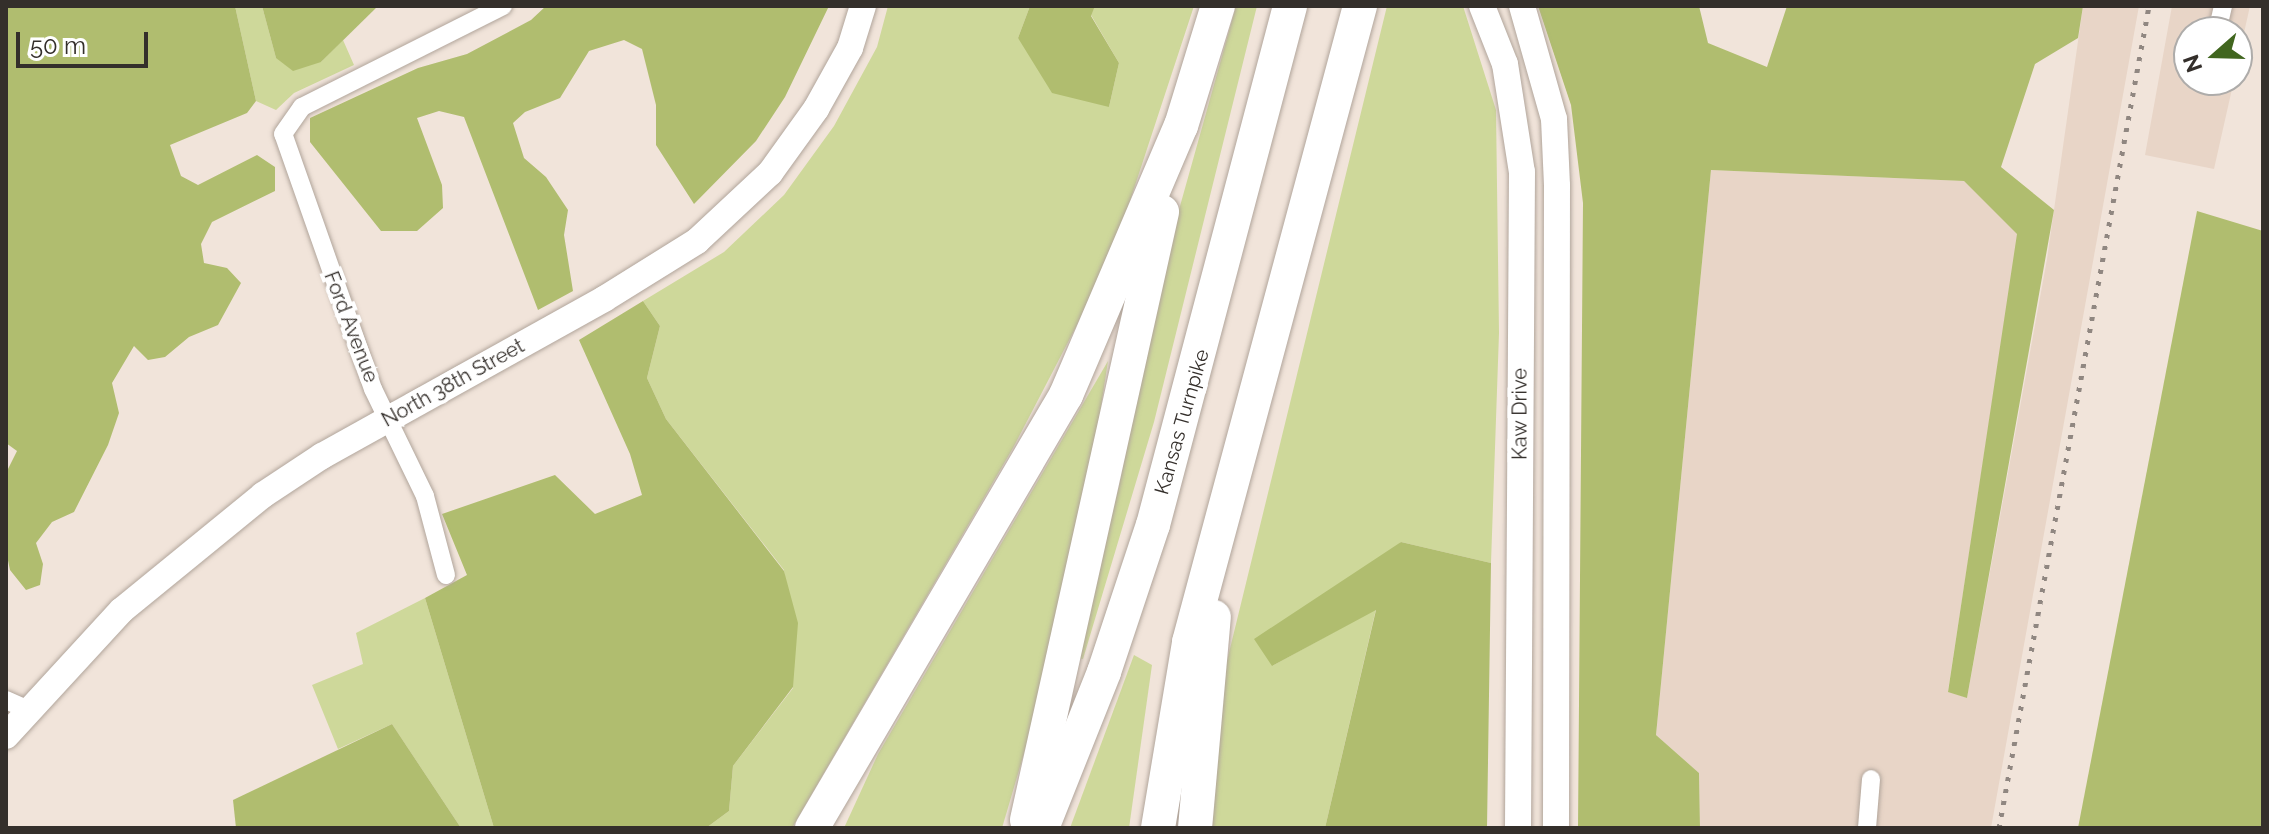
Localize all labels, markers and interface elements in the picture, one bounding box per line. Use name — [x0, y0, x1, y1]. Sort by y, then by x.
scale bar — [20, 16, 152, 66]
north arrow — [2173, 16, 2253, 96]
text: 50 m — [30, 31, 86, 60]
text: N — [2177, 51, 2207, 76]
street label: Ford Avenue — [319, 268, 383, 386]
street label: North 38th Street — [378, 334, 528, 432]
street label: Kansas Turnpike — [1150, 346, 1214, 498]
street label: Kaw Drive — [1508, 368, 1532, 460]

